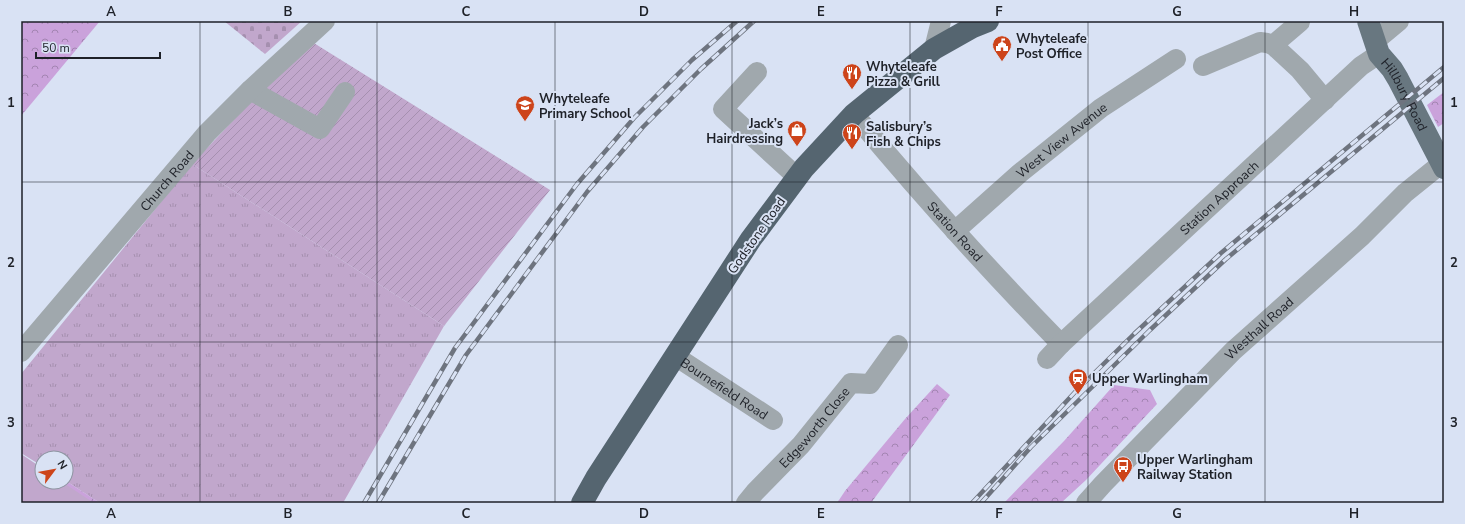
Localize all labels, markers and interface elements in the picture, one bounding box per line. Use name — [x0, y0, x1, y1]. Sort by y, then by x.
text: A — [106, 3, 116, 21]
text: B — [284, 3, 293, 21]
text: C — [462, 3, 471, 21]
text: D — [639, 3, 649, 21]
text: E — [817, 3, 825, 21]
text: F — [995, 3, 1003, 21]
text: G — [1172, 3, 1182, 21]
text: H — [1349, 3, 1359, 21]
place label: Whyteleafe Post Office — [1016, 30, 1087, 63]
scale bar — [36, 34, 160, 60]
public building icon: Whyteleafe Post Office — [991, 34, 1013, 62]
text: 50 m — [42, 40, 70, 56]
street label: Hillbury Road — [1377, 55, 1431, 134]
place label: Whyteleafe Pizza & Grill — [866, 58, 941, 91]
restaurant icon: Whyteleafe Pizza & Grill — [841, 62, 863, 90]
place label: Whyteleafe Primary School — [539, 90, 632, 123]
text: 1 — [7, 94, 15, 112]
school or university icon: Whyteleafe Primary School — [514, 94, 536, 122]
text: 1 — [1450, 94, 1458, 112]
street label: West View Avenue — [1013, 99, 1111, 183]
place label: Jack’s Hairdressing — [706, 115, 783, 148]
place label: Salisbury’s Fish & Chips — [866, 118, 941, 151]
shop icon: Jack’s Hairdressing — [786, 119, 808, 147]
restaurant icon: Salisbury’s Fish & Chips — [841, 122, 863, 150]
street label: Church Road — [136, 147, 199, 216]
street label: Station Approach — [1176, 157, 1263, 239]
street label: Godstone Road — [724, 194, 790, 278]
street label: Station Road — [923, 198, 987, 266]
text: 2 — [7, 254, 15, 272]
text: 2 — [1450, 254, 1458, 272]
street label: Westhall Road — [1221, 293, 1298, 364]
street label: Bournefield Road — [676, 354, 771, 424]
station icon: Upper Warlingham — [1067, 367, 1089, 395]
place label: Upper Warlingham — [1092, 370, 1208, 388]
street label: Edgeworth Close — [775, 383, 854, 472]
text: 3 — [7, 414, 15, 432]
text: 3 — [1450, 414, 1458, 432]
north arrow — [34, 450, 74, 490]
place label: Upper Warlingham Railway Station — [1137, 451, 1253, 484]
bus stop icon: Upper Warlingham Railway Station — [1112, 455, 1134, 483]
text: N — [54, 457, 71, 472]
text: A — [106, 505, 116, 523]
text: B — [284, 505, 293, 523]
text: C — [462, 505, 471, 523]
text: D — [639, 505, 649, 523]
text: E — [817, 505, 825, 523]
text: F — [995, 505, 1003, 523]
text: G — [1172, 505, 1182, 523]
text: H — [1349, 505, 1359, 523]

